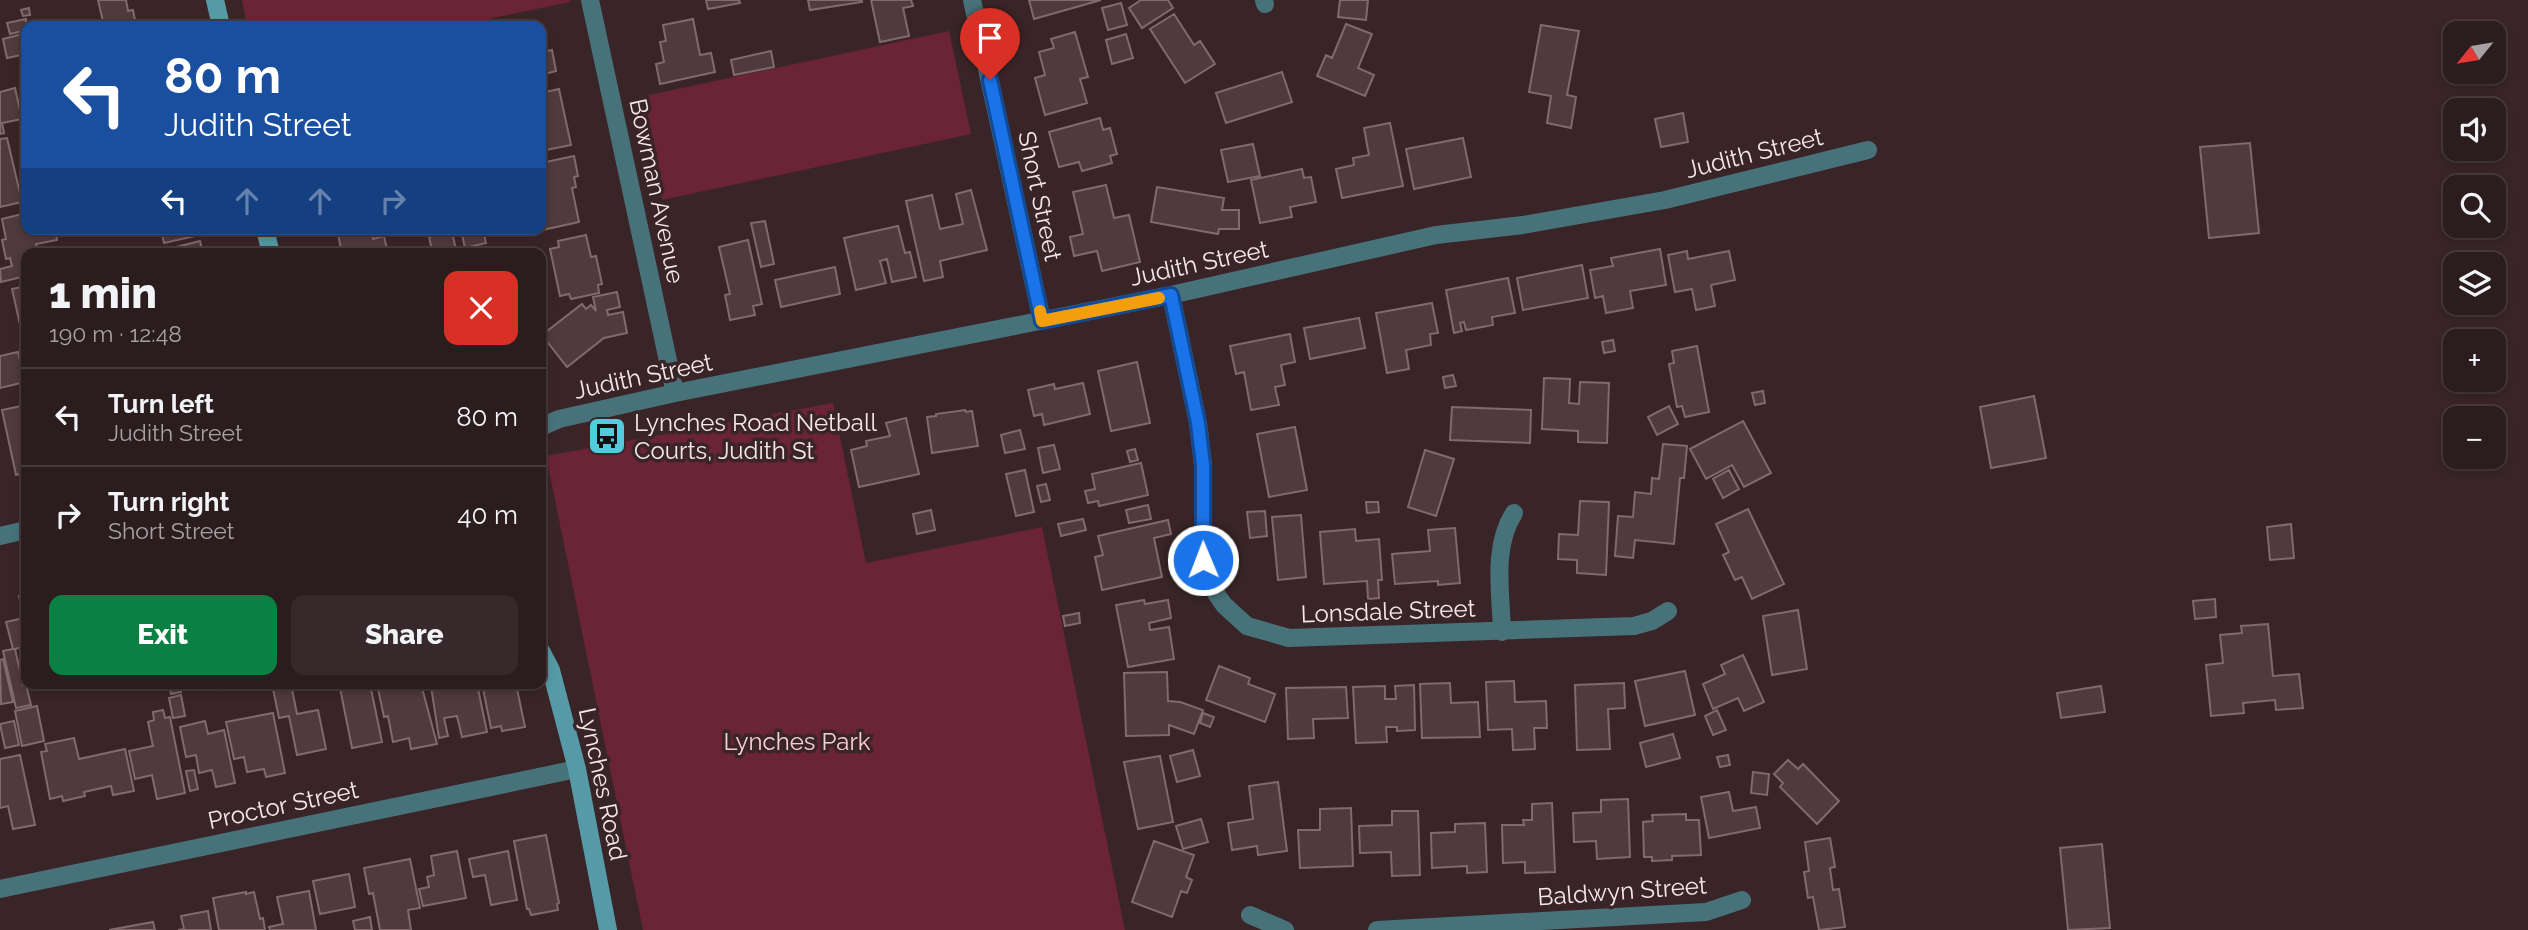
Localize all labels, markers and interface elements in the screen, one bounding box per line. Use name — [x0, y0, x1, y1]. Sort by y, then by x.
pin — [960, 8, 1020, 80]
icon: arrive — [971, 19, 1009, 57]
north arrow — [2443, 21, 2506, 84]
map controls — [2443, 21, 2506, 469]
text: 80 m — [164, 47, 281, 104]
icon: left — [49, 49, 140, 140]
street label: Bowman Avenue — [623, 96, 691, 286]
button: sound — [2443, 98, 2506, 161]
text: Judith Street — [164, 106, 351, 143]
street label: Judith Street — [1682, 122, 1826, 184]
street label: Short Street — [1012, 128, 1068, 264]
button: search — [2443, 175, 2506, 238]
icon: left — [155, 182, 193, 220]
icon: ahead — [228, 182, 266, 220]
icon: ahead — [301, 182, 339, 220]
icon: right — [374, 182, 412, 220]
street label: Judith Street — [1127, 234, 1271, 292]
button: layers — [2443, 252, 2506, 315]
text: 1 min — [49, 269, 157, 318]
button: close — [444, 271, 518, 345]
text: 190 m · 12:48 — [49, 320, 182, 347]
button: + — [2443, 329, 2506, 392]
street label: Judith Street — [571, 347, 715, 405]
text: Turn left — [108, 389, 214, 419]
icon: left — [49, 398, 87, 436]
text: 80 m — [456, 402, 518, 432]
button: − — [2443, 406, 2506, 469]
place label: Lynches Road Netball Courts, Judith St — [634, 408, 877, 465]
bus stop icon: Lynches Road Netball Courts, Judith St — [586, 415, 628, 457]
text: Judith Street — [108, 419, 243, 446]
text: Turn right — [108, 487, 229, 517]
icon: right — [49, 496, 87, 534]
text: 40 m — [457, 500, 518, 530]
text: Short Street — [108, 517, 234, 544]
position arrow — [1166, 523, 1240, 597]
street label: Lonsdale Street — [1300, 593, 1476, 629]
button: Exit — [49, 595, 277, 675]
button: Share — [291, 595, 518, 675]
street label: Lynches Road — [573, 705, 633, 863]
park label: Lynches Park — [723, 727, 871, 756]
street label: Proctor Street — [205, 775, 361, 835]
street label: Baldwyn Street — [1536, 871, 1708, 911]

